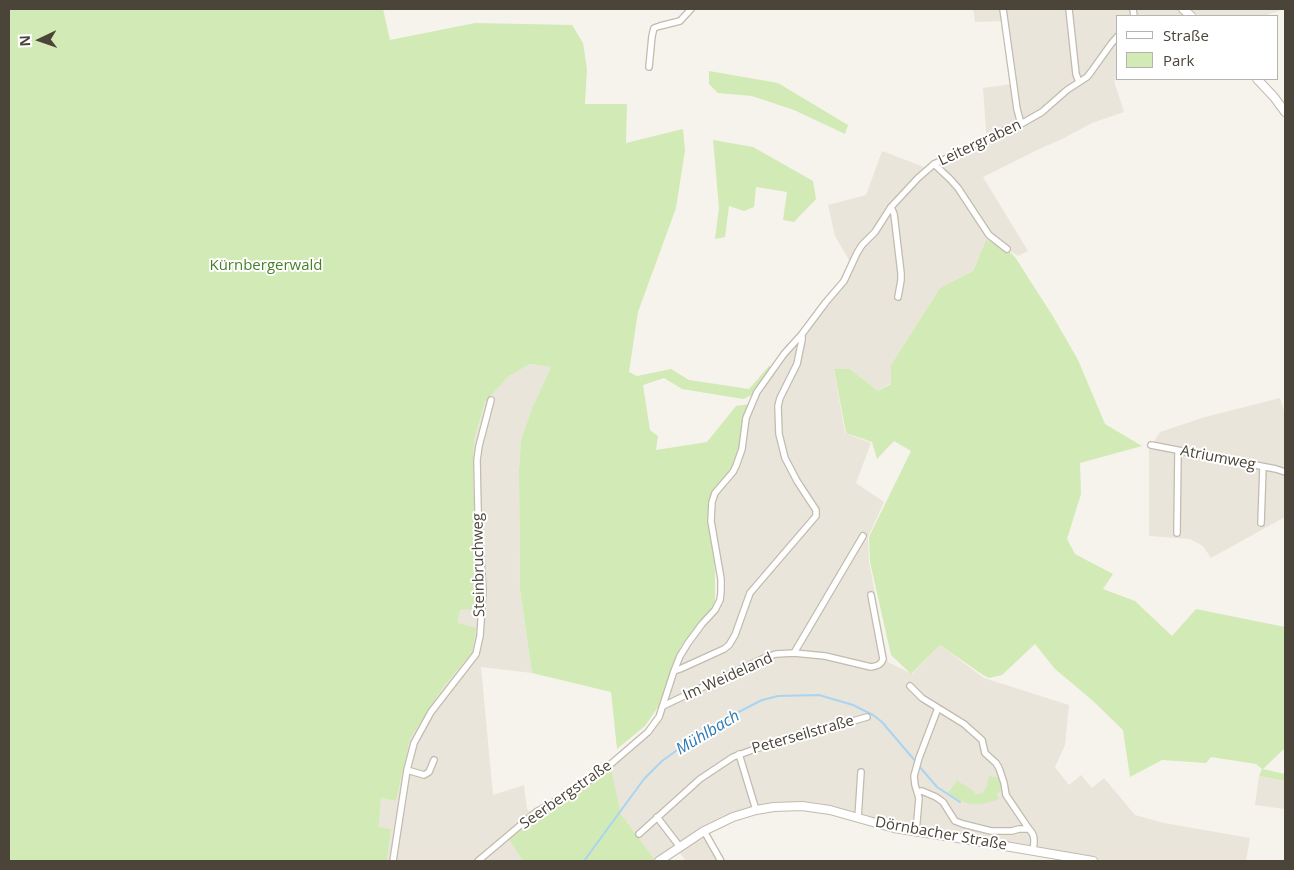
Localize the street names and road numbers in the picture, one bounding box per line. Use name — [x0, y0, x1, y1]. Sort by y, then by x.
street label: Leitergraben — [936, 116, 1024, 170]
street label: Atriumweg — [1179, 442, 1257, 474]
street label: Steinbruchweg — [469, 513, 489, 617]
street label: Im Weideland — [680, 649, 776, 705]
street label: Peterseilstraße — [750, 712, 856, 758]
street label: Seerbergstraße — [517, 757, 615, 833]
street label: Dörnbacher Straße — [874, 814, 1008, 854]

